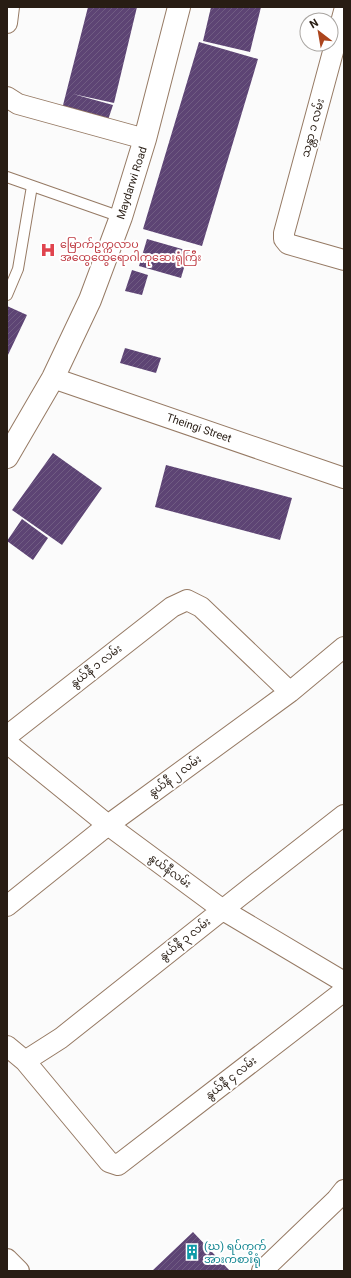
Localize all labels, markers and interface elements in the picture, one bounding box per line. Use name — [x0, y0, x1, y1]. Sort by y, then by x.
north arrow — [299, 12, 339, 52]
text: N — [307, 16, 321, 31]
street label: သန္တာ ၁ လမ်း — [298, 97, 329, 159]
street label: Maydarwi Road — [114, 145, 150, 221]
place label: မြောက်ဥက္ကလာပ အထွေထွေရောဂါကုဆေးရုံကြီး — [60, 237, 201, 266]
hospital icon: မြောက်ဥက္ကလာပ အထွေထွေရောဂါကုဆေးရုံကြီး — [39, 241, 57, 259]
street label: Theingi Street — [165, 411, 234, 445]
street label: နွယ်နီ ၁ လမ်း — [67, 641, 126, 692]
street label: နွယ်နီ ၂ လမ်း — [145, 752, 205, 801]
street label: နွယ်နီလမ်း — [145, 850, 194, 892]
street label: နွယ်နီ ၃ လမ်း — [156, 914, 215, 965]
street label: နွယ်နီ ၄ လမ်း — [202, 1053, 261, 1104]
place label: (ဃ) ရပ်ကွက် အားကစားရုံ — [204, 1239, 266, 1268]
building icon: (ဃ) ရပ်ကွက် အားကစားရုံ — [183, 1243, 201, 1261]

